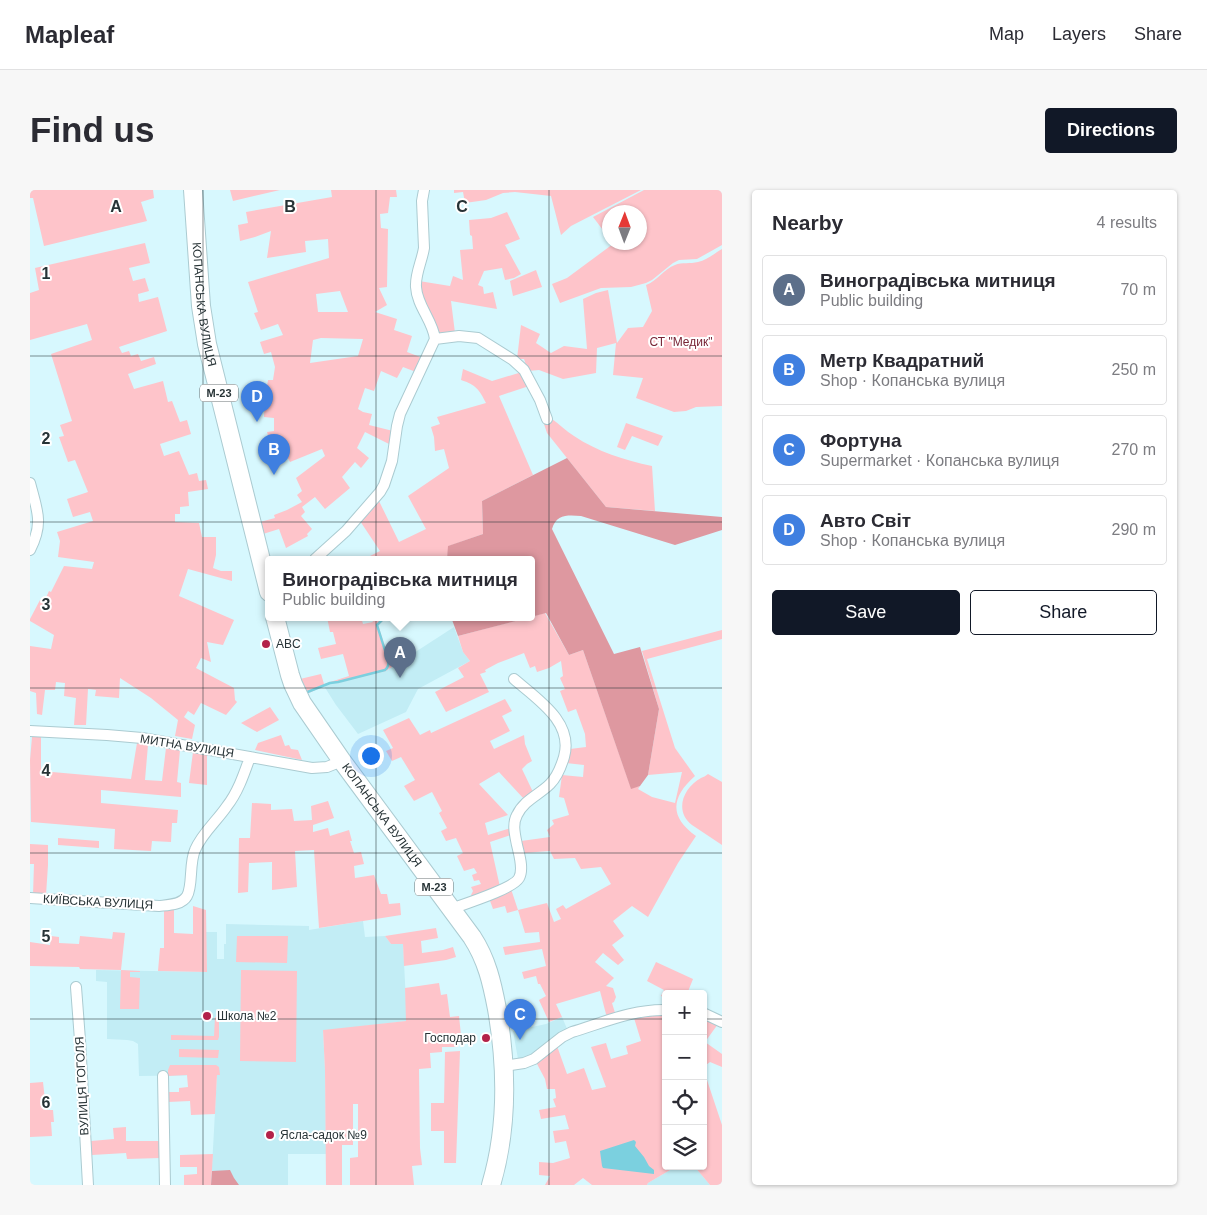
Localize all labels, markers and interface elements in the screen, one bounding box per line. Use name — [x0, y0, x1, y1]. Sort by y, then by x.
text: Mapleaf — [25, 21, 114, 48]
text: Map — [989, 24, 1024, 44]
text: Layers — [1052, 24, 1106, 44]
text: Share — [1134, 24, 1182, 44]
button: Directions — [1045, 108, 1177, 153]
text: Find us — [30, 110, 154, 149]
text: A — [110, 198, 122, 215]
text: B — [284, 198, 296, 215]
text: C — [456, 198, 468, 215]
north arrow — [602, 205, 647, 250]
text: Nearby — [772, 211, 843, 234]
text: 4 results — [1097, 214, 1157, 231]
street label: КОПАНСЬКА ВУЛИЦЯ — [190, 242, 219, 368]
text: 1 — [42, 265, 51, 282]
text: Виноградівська митниця — [820, 270, 1056, 291]
text: A — [783, 281, 795, 298]
text: 70 m — [1120, 281, 1156, 298]
text: Public building — [820, 292, 923, 309]
park label: СТ "Медик" — [650, 335, 712, 349]
text: Метр Квадратний — [820, 350, 984, 371]
text: B — [783, 361, 795, 378]
text: 250 m — [1112, 361, 1156, 378]
text: Shop · Копанська вулиця — [820, 372, 1005, 389]
pin: D — [241, 381, 273, 422]
road number: М-23 — [200, 384, 238, 402]
text: 2 — [42, 430, 51, 447]
text: Фортуна — [820, 430, 902, 451]
pin: B — [258, 434, 290, 475]
text: C — [783, 441, 795, 458]
text: 270 m — [1112, 441, 1156, 458]
text: Supermarket · Копанська вулиця — [820, 452, 1059, 469]
text: Авто Світ — [820, 510, 911, 531]
text: D — [783, 521, 795, 538]
text: 290 m — [1112, 521, 1156, 538]
text: Shop · Копанська вулиця — [820, 532, 1005, 549]
popup — [265, 556, 535, 621]
text: Виноградівська митниця — [282, 569, 518, 590]
button: Save — [772, 590, 960, 635]
button: Share — [970, 590, 1157, 635]
text: Public building — [282, 591, 385, 608]
text: 3 — [42, 596, 51, 613]
place label: ABC — [276, 637, 301, 651]
pin: A — [384, 637, 416, 678]
marker: ABC — [260, 638, 272, 650]
street label: МИТНА ВУЛИЦЯ — [139, 732, 235, 760]
your location — [358, 743, 384, 769]
street label: КОПАНСЬКА ВУЛИЦЯ — [339, 760, 425, 870]
text: 4 — [42, 762, 51, 779]
road number: М-23 — [415, 879, 453, 896]
street label: КИЇВСЬКА ВУЛИЦЯ — [43, 892, 153, 912]
text: 5 — [42, 928, 51, 945]
map controls — [662, 990, 707, 1170]
button: + — [662, 990, 707, 1035]
pin: C — [504, 999, 536, 1040]
place label: Школа №2 — [217, 1009, 277, 1023]
marker: Школа №2 — [201, 1010, 213, 1022]
place label: Господар — [424, 1031, 476, 1045]
marker: Господар — [480, 1032, 492, 1044]
button: − — [662, 1035, 707, 1080]
street label: ВУЛИЦЯ ГОГОЛЯ — [72, 1036, 92, 1136]
button: locate — [662, 1080, 707, 1125]
text: 6 — [42, 1094, 51, 1111]
button: layers — [662, 1125, 707, 1170]
place label: Ясла-садок №9 — [280, 1128, 367, 1142]
marker: Ясла-садок №9 — [264, 1129, 276, 1141]

